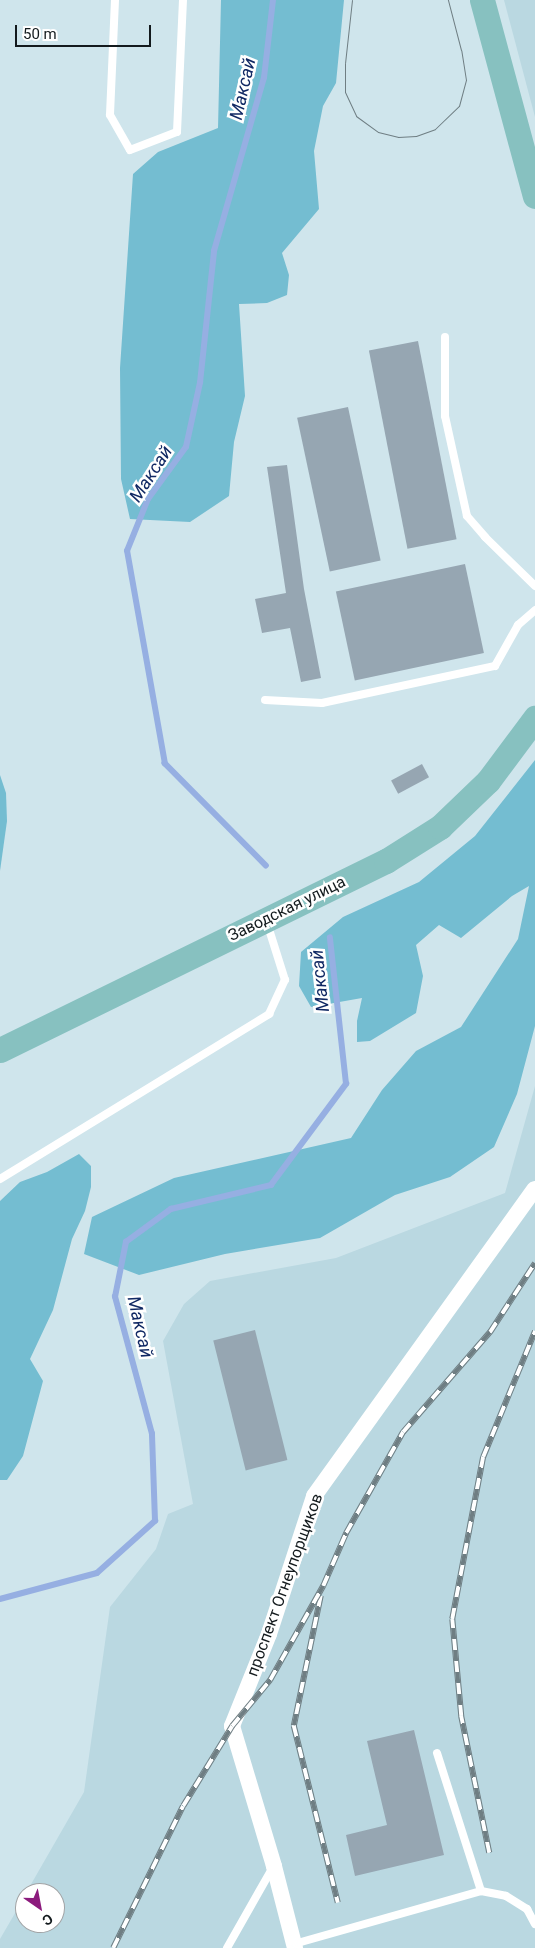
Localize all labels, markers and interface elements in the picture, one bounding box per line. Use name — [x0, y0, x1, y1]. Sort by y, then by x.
scale bar — [18, 15, 154, 47]
text: 50 m — [23, 25, 57, 43]
water label: Максай — [225, 56, 261, 122]
water label: Максай — [125, 442, 177, 506]
street label: Заводская улица — [225, 872, 349, 946]
water label: Максай — [306, 949, 334, 1013]
water label: Максай — [122, 1294, 158, 1360]
street label: проспект Огнеупорщиков — [243, 1491, 327, 1679]
north arrow — [15, 1883, 65, 1933]
text: С — [39, 1911, 56, 1929]

